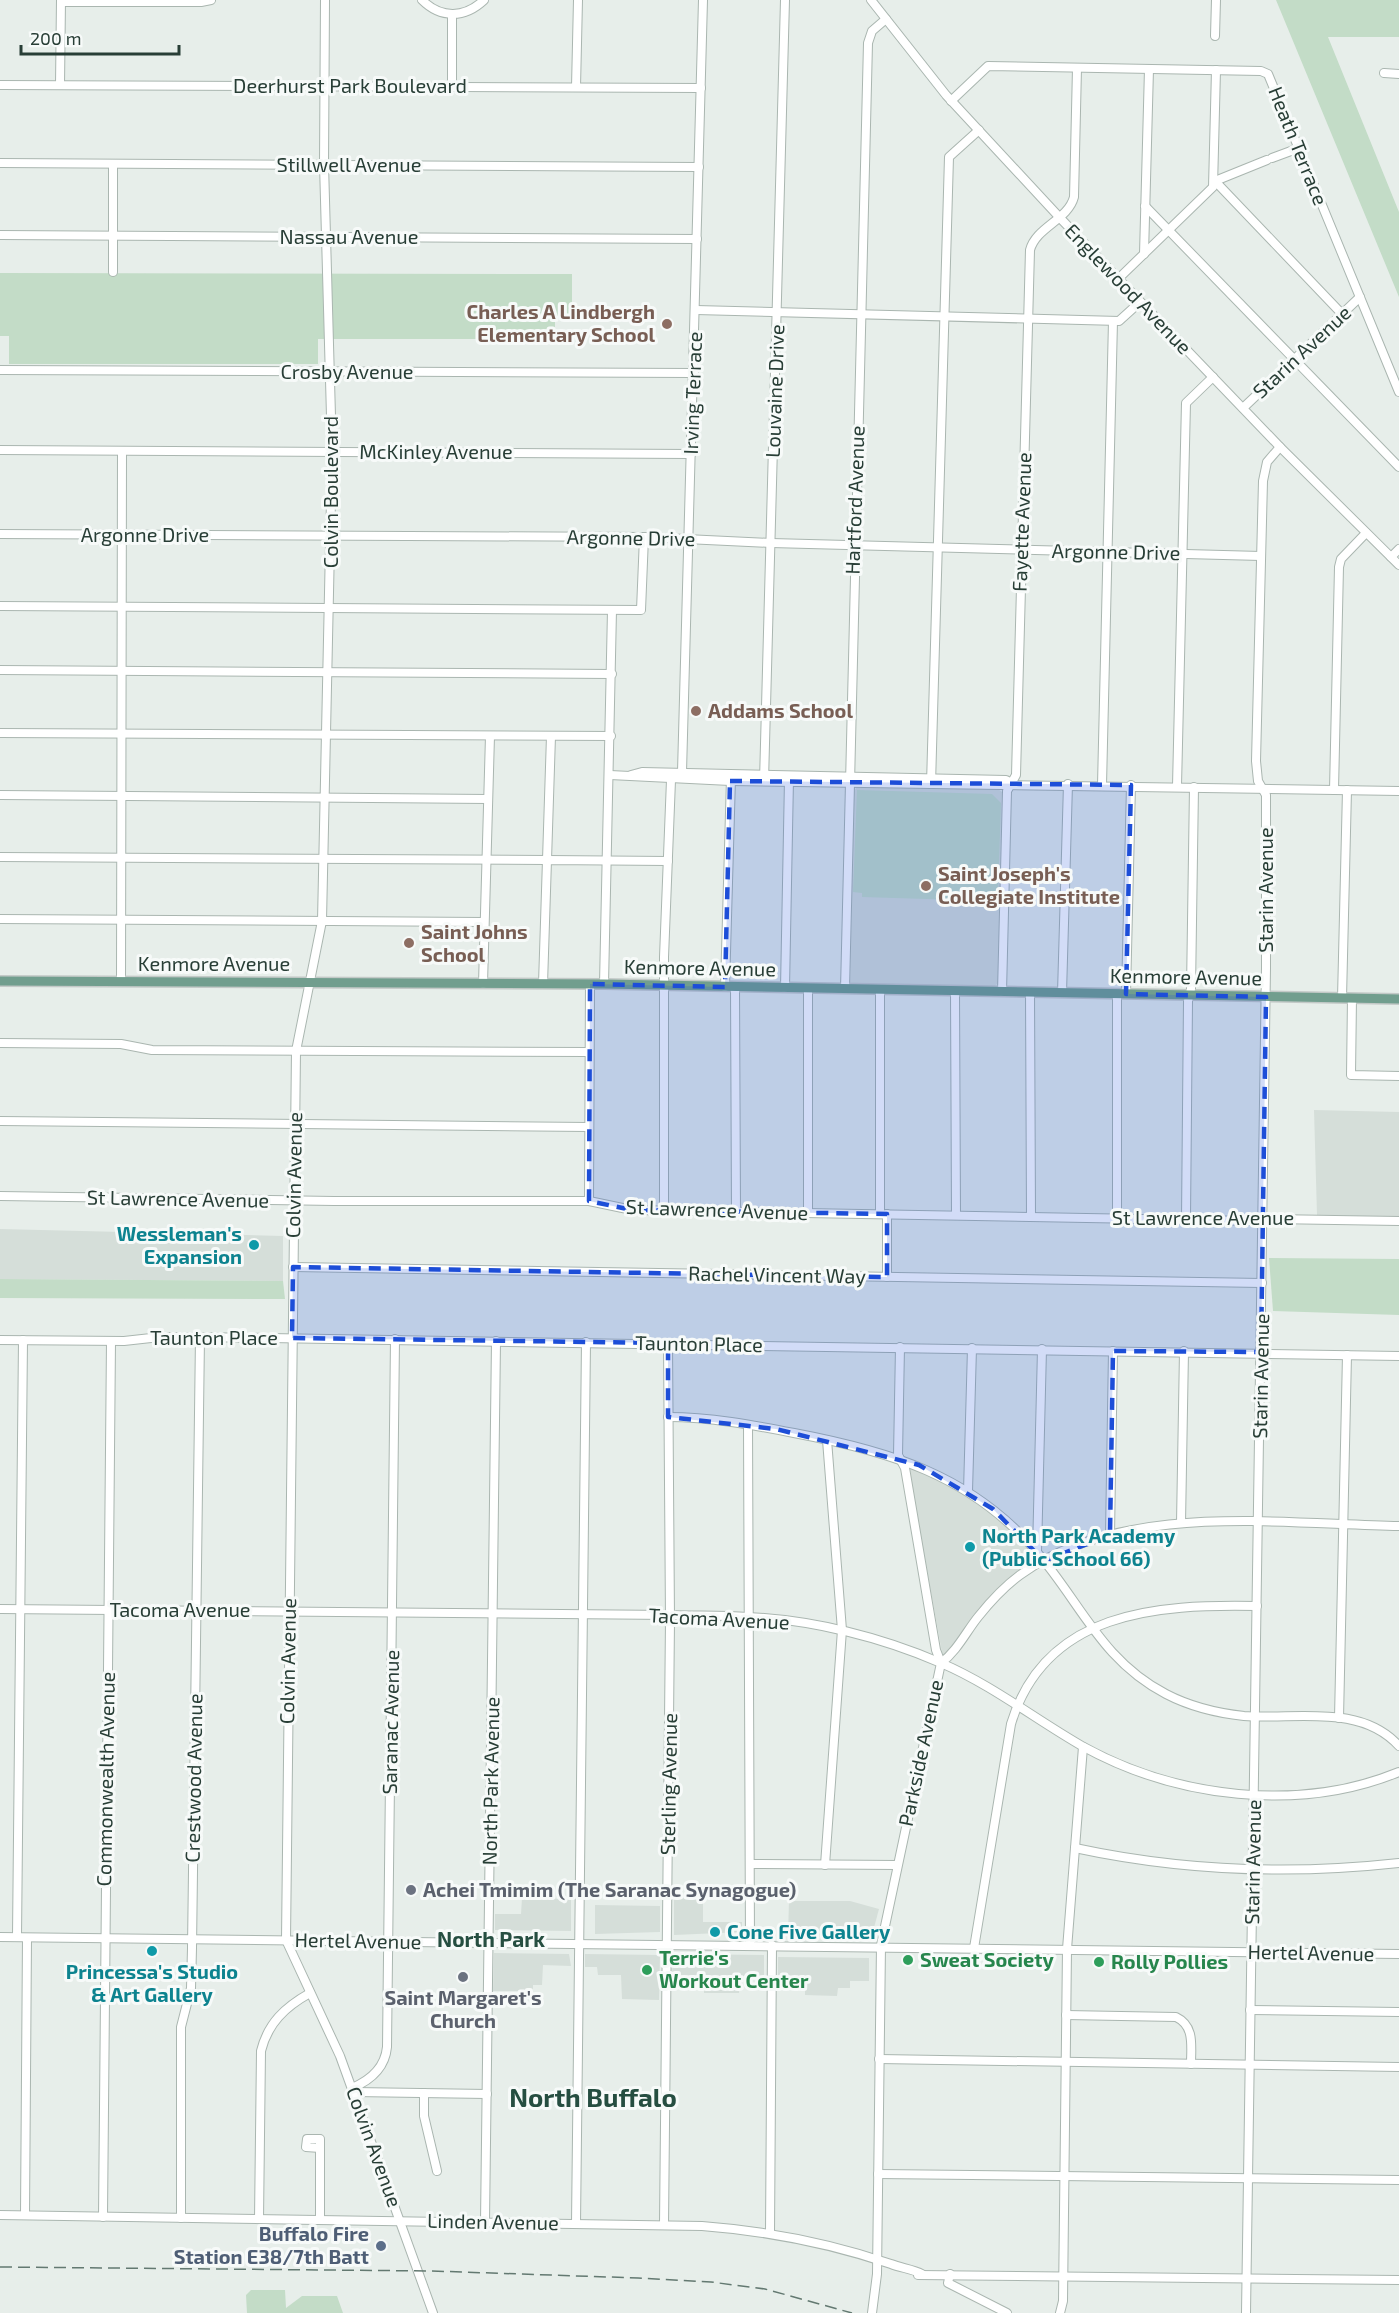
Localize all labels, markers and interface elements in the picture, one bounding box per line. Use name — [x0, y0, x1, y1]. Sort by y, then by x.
scale bar — [21, 18, 178, 56]
text: 200 m — [30, 27, 82, 49]
street label: Deerhurst Park Boulevard — [233, 73, 467, 97]
street label: Heath Terrace — [1264, 83, 1334, 208]
street label: Stillwell Avenue — [277, 152, 421, 176]
street label: Englewood Avenue — [1060, 218, 1197, 359]
street label: Nassau Avenue — [280, 224, 418, 248]
place label: Charles A Lindbergh Elementary School — [467, 299, 655, 347]
street label: Starin Avenue — [1247, 300, 1355, 403]
marker: Charles A Lindbergh Elementary School — [660, 317, 674, 331]
street label: Louvaine Drive — [760, 324, 788, 458]
street label: Irving Terrace — [678, 331, 706, 455]
street label: Crosby Avenue — [280, 359, 414, 383]
street label: Colvin Boulevard — [318, 416, 342, 568]
street label: Hartford Avenue — [839, 425, 869, 575]
street label: McKinley Avenue — [359, 439, 513, 463]
street label: Fayette Avenue — [1007, 452, 1035, 592]
street label: Argonne Drive — [81, 522, 209, 546]
street label: Argonne Drive — [566, 524, 696, 550]
street label: Argonne Drive — [1051, 538, 1181, 564]
place label: Addams School — [708, 698, 853, 722]
marker: Addams School — [689, 704, 703, 718]
street label: Starin Avenue — [1253, 827, 1277, 953]
place label: Saint Joseph's Collegiate Institute — [938, 861, 1120, 908]
marker: Saint Joseph's Collegiate Institute — [919, 879, 933, 893]
place label: Saint Johns School — [421, 919, 528, 966]
marker: Saint Johns School — [402, 936, 416, 950]
street label: Kenmore Avenue — [138, 951, 290, 975]
street label: Kenmore Avenue — [624, 954, 776, 980]
street label: Kenmore Avenue — [1110, 963, 1262, 989]
street label: Colvin Avenue — [280, 1112, 306, 1238]
street label: St Lawrence Avenue — [87, 1184, 269, 1212]
street label: St Lawrence Avenue — [625, 1194, 809, 1224]
street label: St Lawrence Avenue — [1112, 1205, 1294, 1229]
place label: Wessleman's Expansion — [117, 1221, 242, 1268]
marker: Wessleman's Expansion — [247, 1238, 261, 1252]
street label: Rachel Vincent Way — [688, 1260, 866, 1288]
street label: Starin Avenue — [1247, 1313, 1273, 1439]
street label: Taunton Place — [150, 1325, 278, 1349]
street label: Taunton Place — [635, 1330, 763, 1356]
place label: North Park Academy (Public School 66) — [982, 1523, 1176, 1570]
marker: North Park Academy (Public School 66) — [963, 1540, 977, 1554]
street label: Tacoma Avenue — [109, 1597, 251, 1621]
street label: Colvin Avenue — [274, 1598, 300, 1724]
street label: Tacoma Avenue — [648, 1602, 790, 1634]
street label: Saranac Avenue — [377, 1649, 403, 1794]
street label: Commonwealth Avenue — [91, 1671, 119, 1887]
street label: Parkside Avenue — [893, 1677, 947, 1828]
street label: Crestwood Avenue — [180, 1693, 206, 1863]
street label: North Park Avenue — [477, 1696, 503, 1866]
street label: Sterling Avenue — [655, 1713, 681, 1855]
street label: Starin Avenue — [1239, 1799, 1265, 1925]
place label: Achei Tmimim (The Saranac Synagogue) — [423, 1877, 796, 1902]
marker: Achei Tmimim (The Saranac Synagogue) — [404, 1883, 418, 1897]
place label: Cone Five Gallery — [727, 1919, 891, 1944]
marker: Cone Five Gallery — [708, 1925, 722, 1939]
district label: North Park — [437, 1926, 545, 1951]
street label: Hertel Avenue — [294, 1927, 422, 1953]
street label: Hertel Avenue — [1247, 1939, 1375, 1965]
marker: Princessa's Studio & Art Gallery — [145, 1944, 159, 1958]
place label: Terrie's Workout Center — [659, 1945, 809, 1992]
place label: Sweat Society — [920, 1947, 1054, 1972]
place label: Rolly Pollies — [1111, 1949, 1228, 1974]
marker: Sweat Society — [901, 1953, 915, 1967]
marker: Rolly Pollies — [1092, 1955, 1106, 1969]
place label: Princessa's Studio & Art Gallery — [66, 1959, 238, 2007]
marker: Terrie's Workout Center — [640, 1963, 654, 1977]
marker: Saint Margaret's Church — [456, 1970, 470, 1984]
place label: Saint Margaret's Church — [384, 1985, 542, 2032]
district label: North Buffalo — [509, 2081, 677, 2112]
street label: Colvin Avenue — [342, 2083, 408, 2210]
street label: Linden Avenue — [427, 2208, 559, 2234]
place label: Buffalo Fire Station E38/7th Batt — [174, 2221, 369, 2268]
marker: Buffalo Fire Station E38/7th Batt — [374, 2239, 388, 2253]

